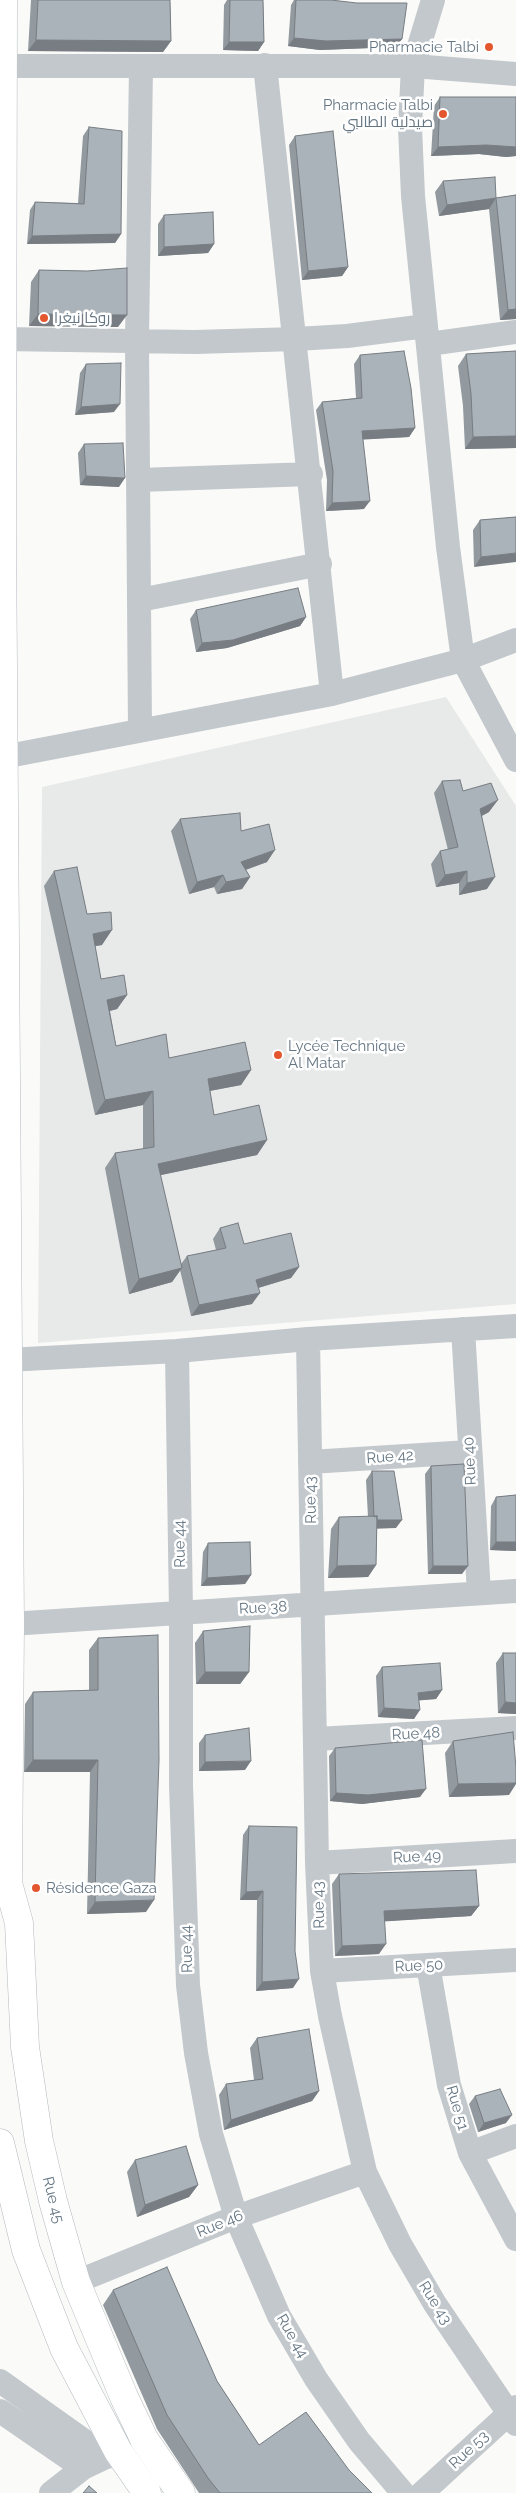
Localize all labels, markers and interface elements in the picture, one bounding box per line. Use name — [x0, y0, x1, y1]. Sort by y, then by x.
place label: Pharmacie Talbi — [369, 38, 479, 56]
marker: Pharmacie Talbi — [483, 41, 495, 53]
place label: Pharmacie Talbi صيدلية الطالبي — [323, 96, 433, 131]
marker: Pharmacie Talbi صيدلية الطالبي — [437, 108, 449, 120]
place label: روكا نيغرا — [54, 309, 110, 327]
marker: روكا نيغرا — [38, 312, 50, 324]
place label: Lycée Technique Al Matar — [288, 1037, 405, 1072]
marker: Lycée Technique Al Matar — [272, 1049, 284, 1061]
street label: Rue 40 — [460, 1436, 480, 1486]
street label: Rue 42 — [366, 1446, 414, 1468]
street label: Rue 43 — [302, 1476, 320, 1524]
street label: Rue 44 — [171, 1520, 189, 1568]
street label: Rue 38 — [238, 1598, 288, 1618]
street label: Rue 48 — [391, 1724, 441, 1744]
street label: Rue 49 — [392, 1847, 442, 1867]
place label: Résidence Gaza — [46, 1879, 157, 1897]
street label: Rue 43 — [309, 1881, 329, 1929]
marker: Résidence Gaza — [30, 1882, 42, 1894]
street label: Rue 44 — [177, 1925, 197, 1973]
street label: Rue 50 — [394, 1956, 444, 1976]
street label: Rue 51 — [442, 2083, 472, 2133]
street label: Rue 45 — [39, 2175, 67, 2225]
street label: Rue 46 — [194, 2207, 246, 2241]
street label: Rue 43 — [415, 2278, 455, 2328]
street label: Rue 44 — [272, 2311, 312, 2361]
street label: Rue 53 — [446, 2427, 492, 2473]

